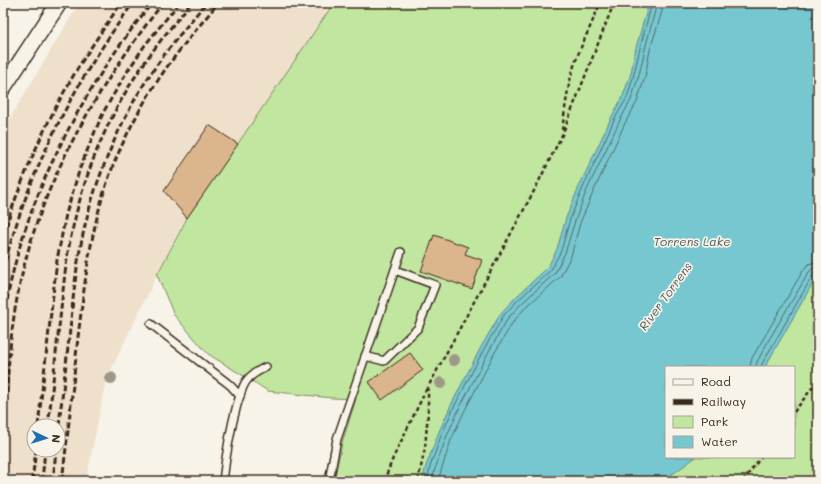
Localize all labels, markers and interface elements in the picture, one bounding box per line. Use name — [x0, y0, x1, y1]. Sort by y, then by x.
water label: Torrens Lake — [653, 233, 731, 249]
water label: River Torrens — [635, 258, 695, 333]
legend — [665, 366, 795, 458]
text: Road — [701, 373, 731, 389]
text: Railway — [701, 393, 746, 409]
text: Park — [701, 413, 728, 429]
north arrow — [26, 418, 66, 458]
text: Water — [701, 433, 738, 449]
text: N — [49, 434, 64, 443]

